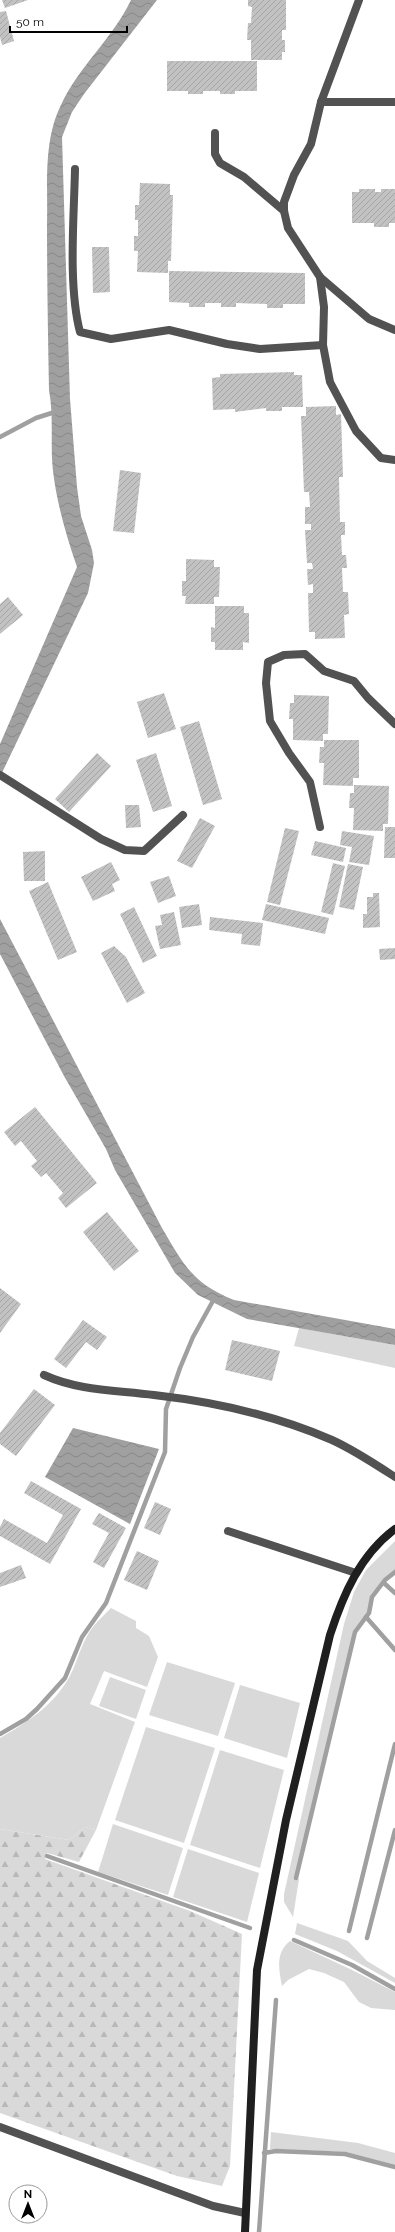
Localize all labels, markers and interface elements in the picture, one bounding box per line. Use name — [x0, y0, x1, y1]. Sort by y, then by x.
scale bar — [10, 8, 127, 34]
text: 50 m — [16, 15, 44, 29]
north arrow — [8, 2184, 48, 2224]
text: N — [24, 2188, 32, 2201]

